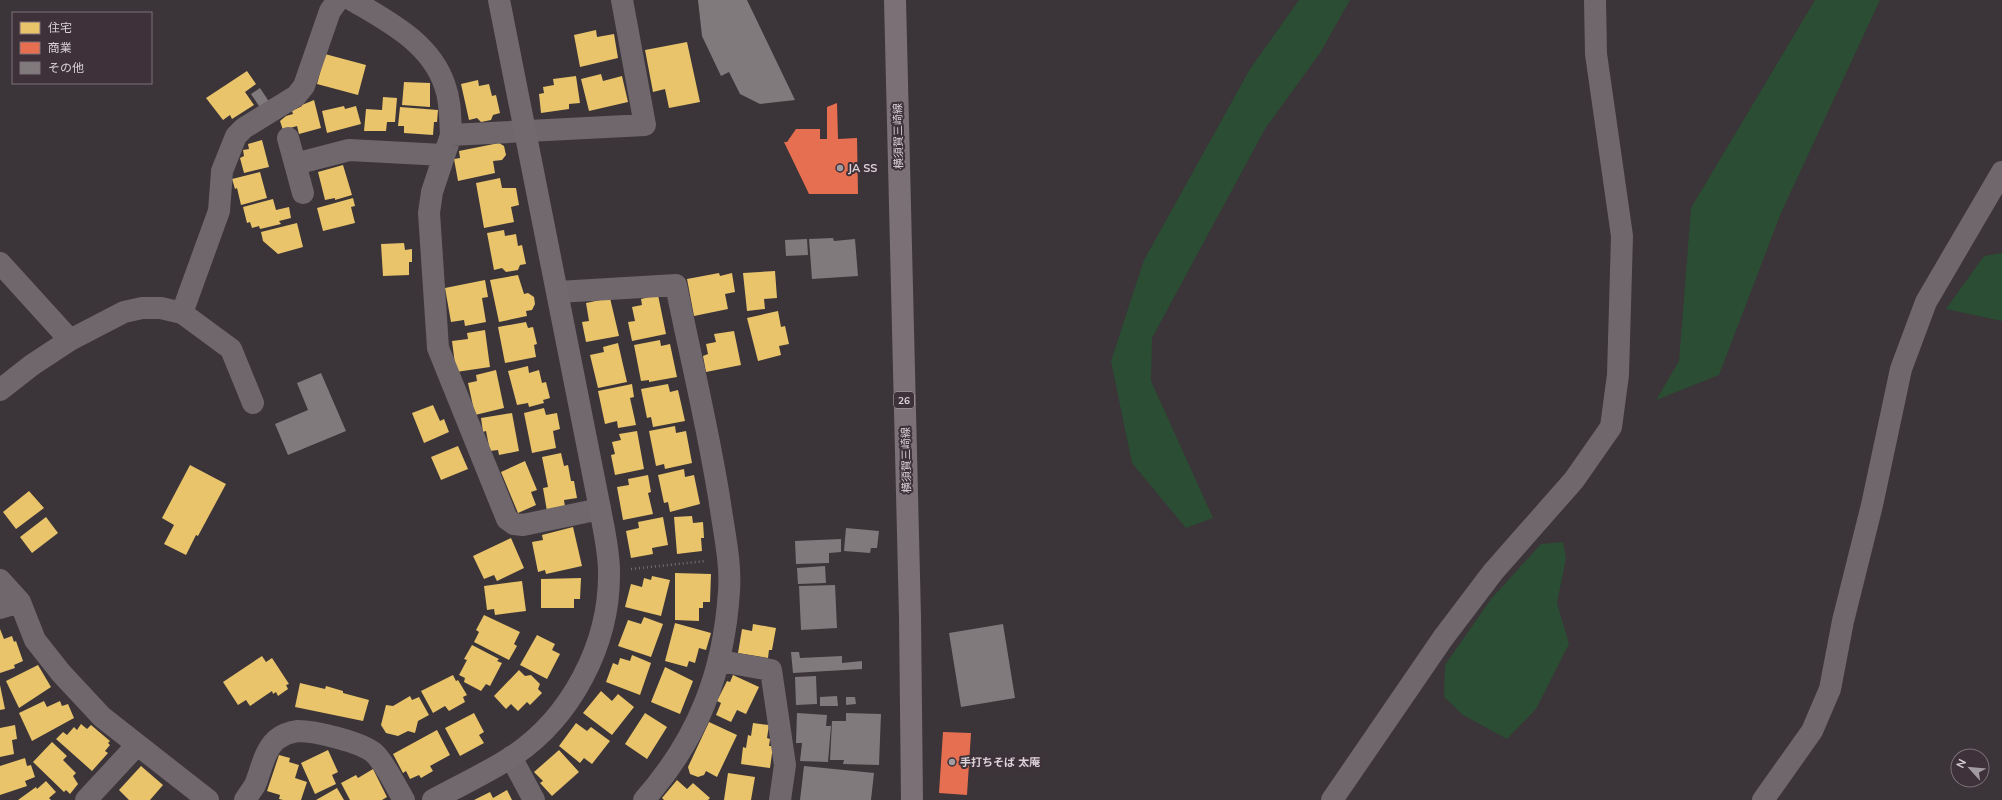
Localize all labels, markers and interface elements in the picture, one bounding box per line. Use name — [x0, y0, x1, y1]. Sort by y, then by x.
legend — [12, 12, 152, 84]
text: 住宅 — [48, 20, 72, 35]
text: 商業 — [48, 40, 72, 55]
text: その他 — [48, 60, 84, 75]
street label: 横須賀三崎線 — [890, 103, 906, 169]
place label: JA SS — [848, 161, 877, 175]
marker: JA SS — [835, 163, 845, 173]
road number: 26 — [894, 392, 914, 408]
street label: 横須賀三崎線 — [898, 427, 914, 493]
north arrow — [1950, 748, 1990, 788]
place label: 手打ちそば 太庵 — [960, 755, 1041, 769]
marker: 手打ちそば 太庵 — [947, 757, 957, 767]
text: N — [1953, 757, 1969, 770]

